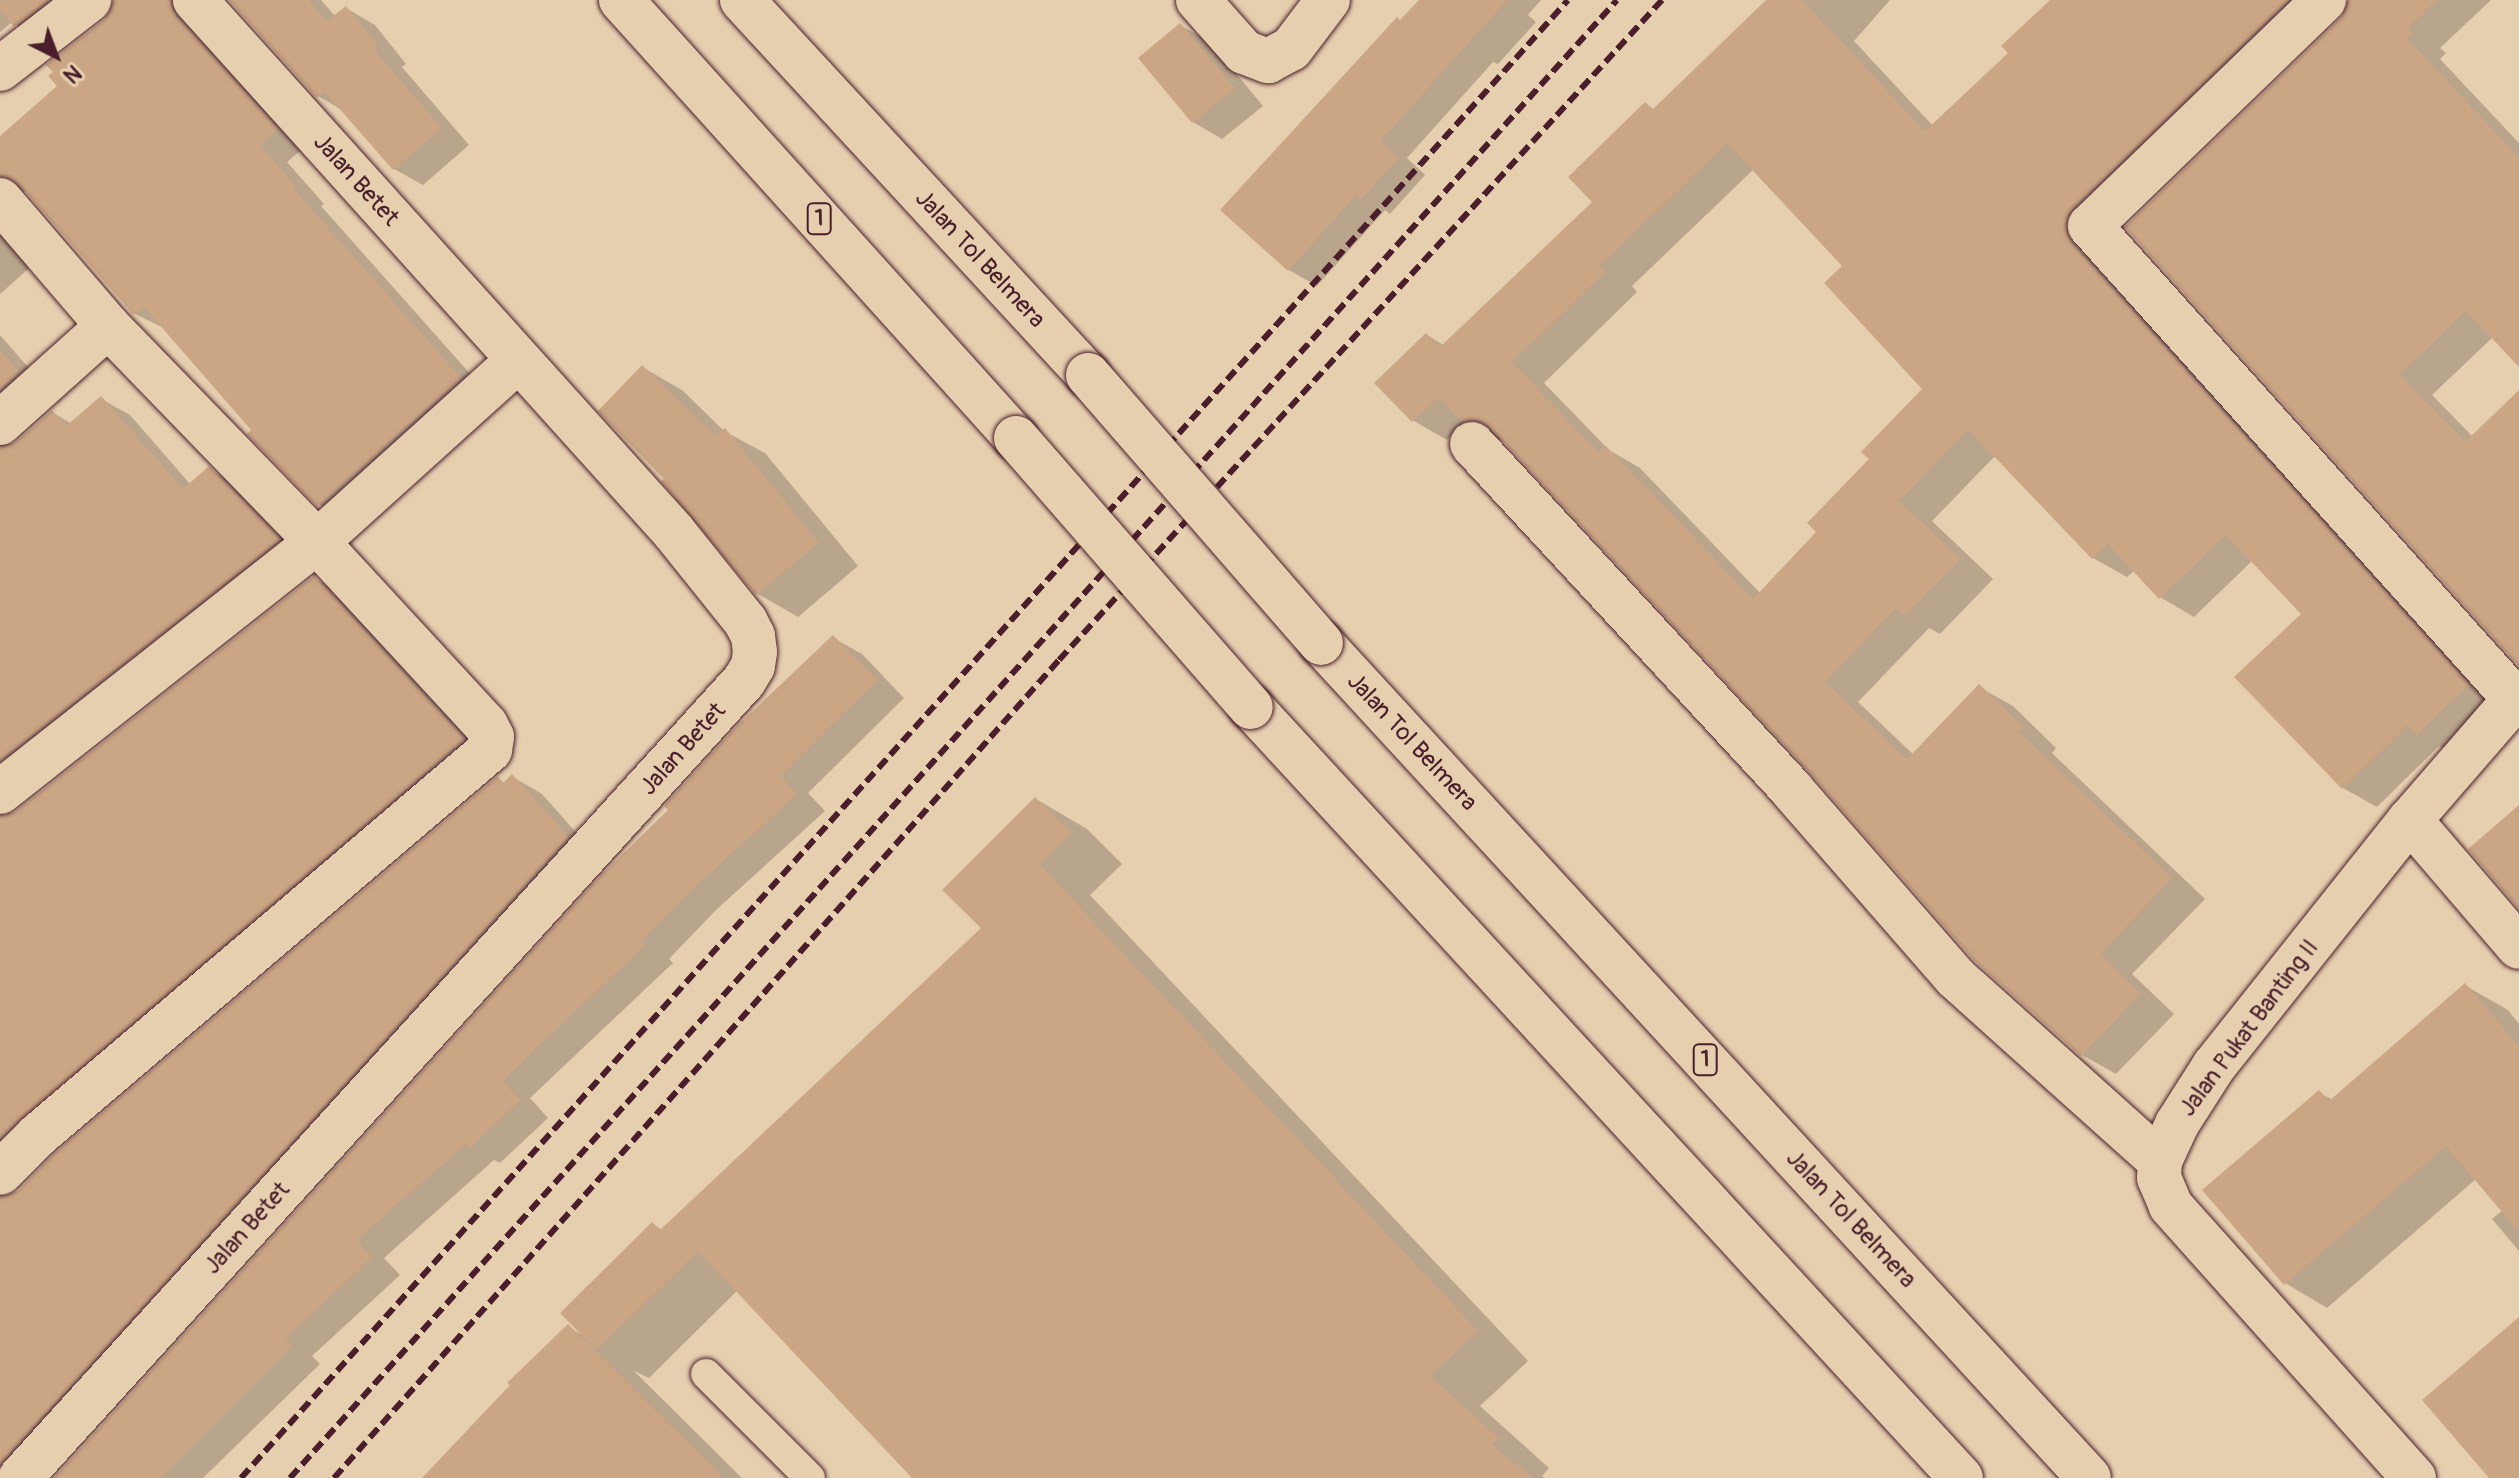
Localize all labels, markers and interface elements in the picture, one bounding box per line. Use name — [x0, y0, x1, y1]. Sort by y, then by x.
north arrow — [16, 16, 96, 96]
text: N — [57, 58, 87, 89]
street label: Jalan Betet — [307, 128, 405, 232]
street label: Jalan Tol Belmera — [909, 184, 1051, 334]
road number: 1 — [805, 201, 833, 237]
street label: Jalan Tol Belmera — [1341, 667, 1483, 817]
street label: Jalan Betet — [634, 697, 732, 801]
street label: Jalan Pukat Banting II — [2173, 934, 2325, 1122]
road number: 1 — [1691, 1042, 1719, 1078]
street label: Jalan Tol Belmera — [1780, 1144, 1922, 1294]
street label: Jalan Betet — [198, 1176, 296, 1280]

